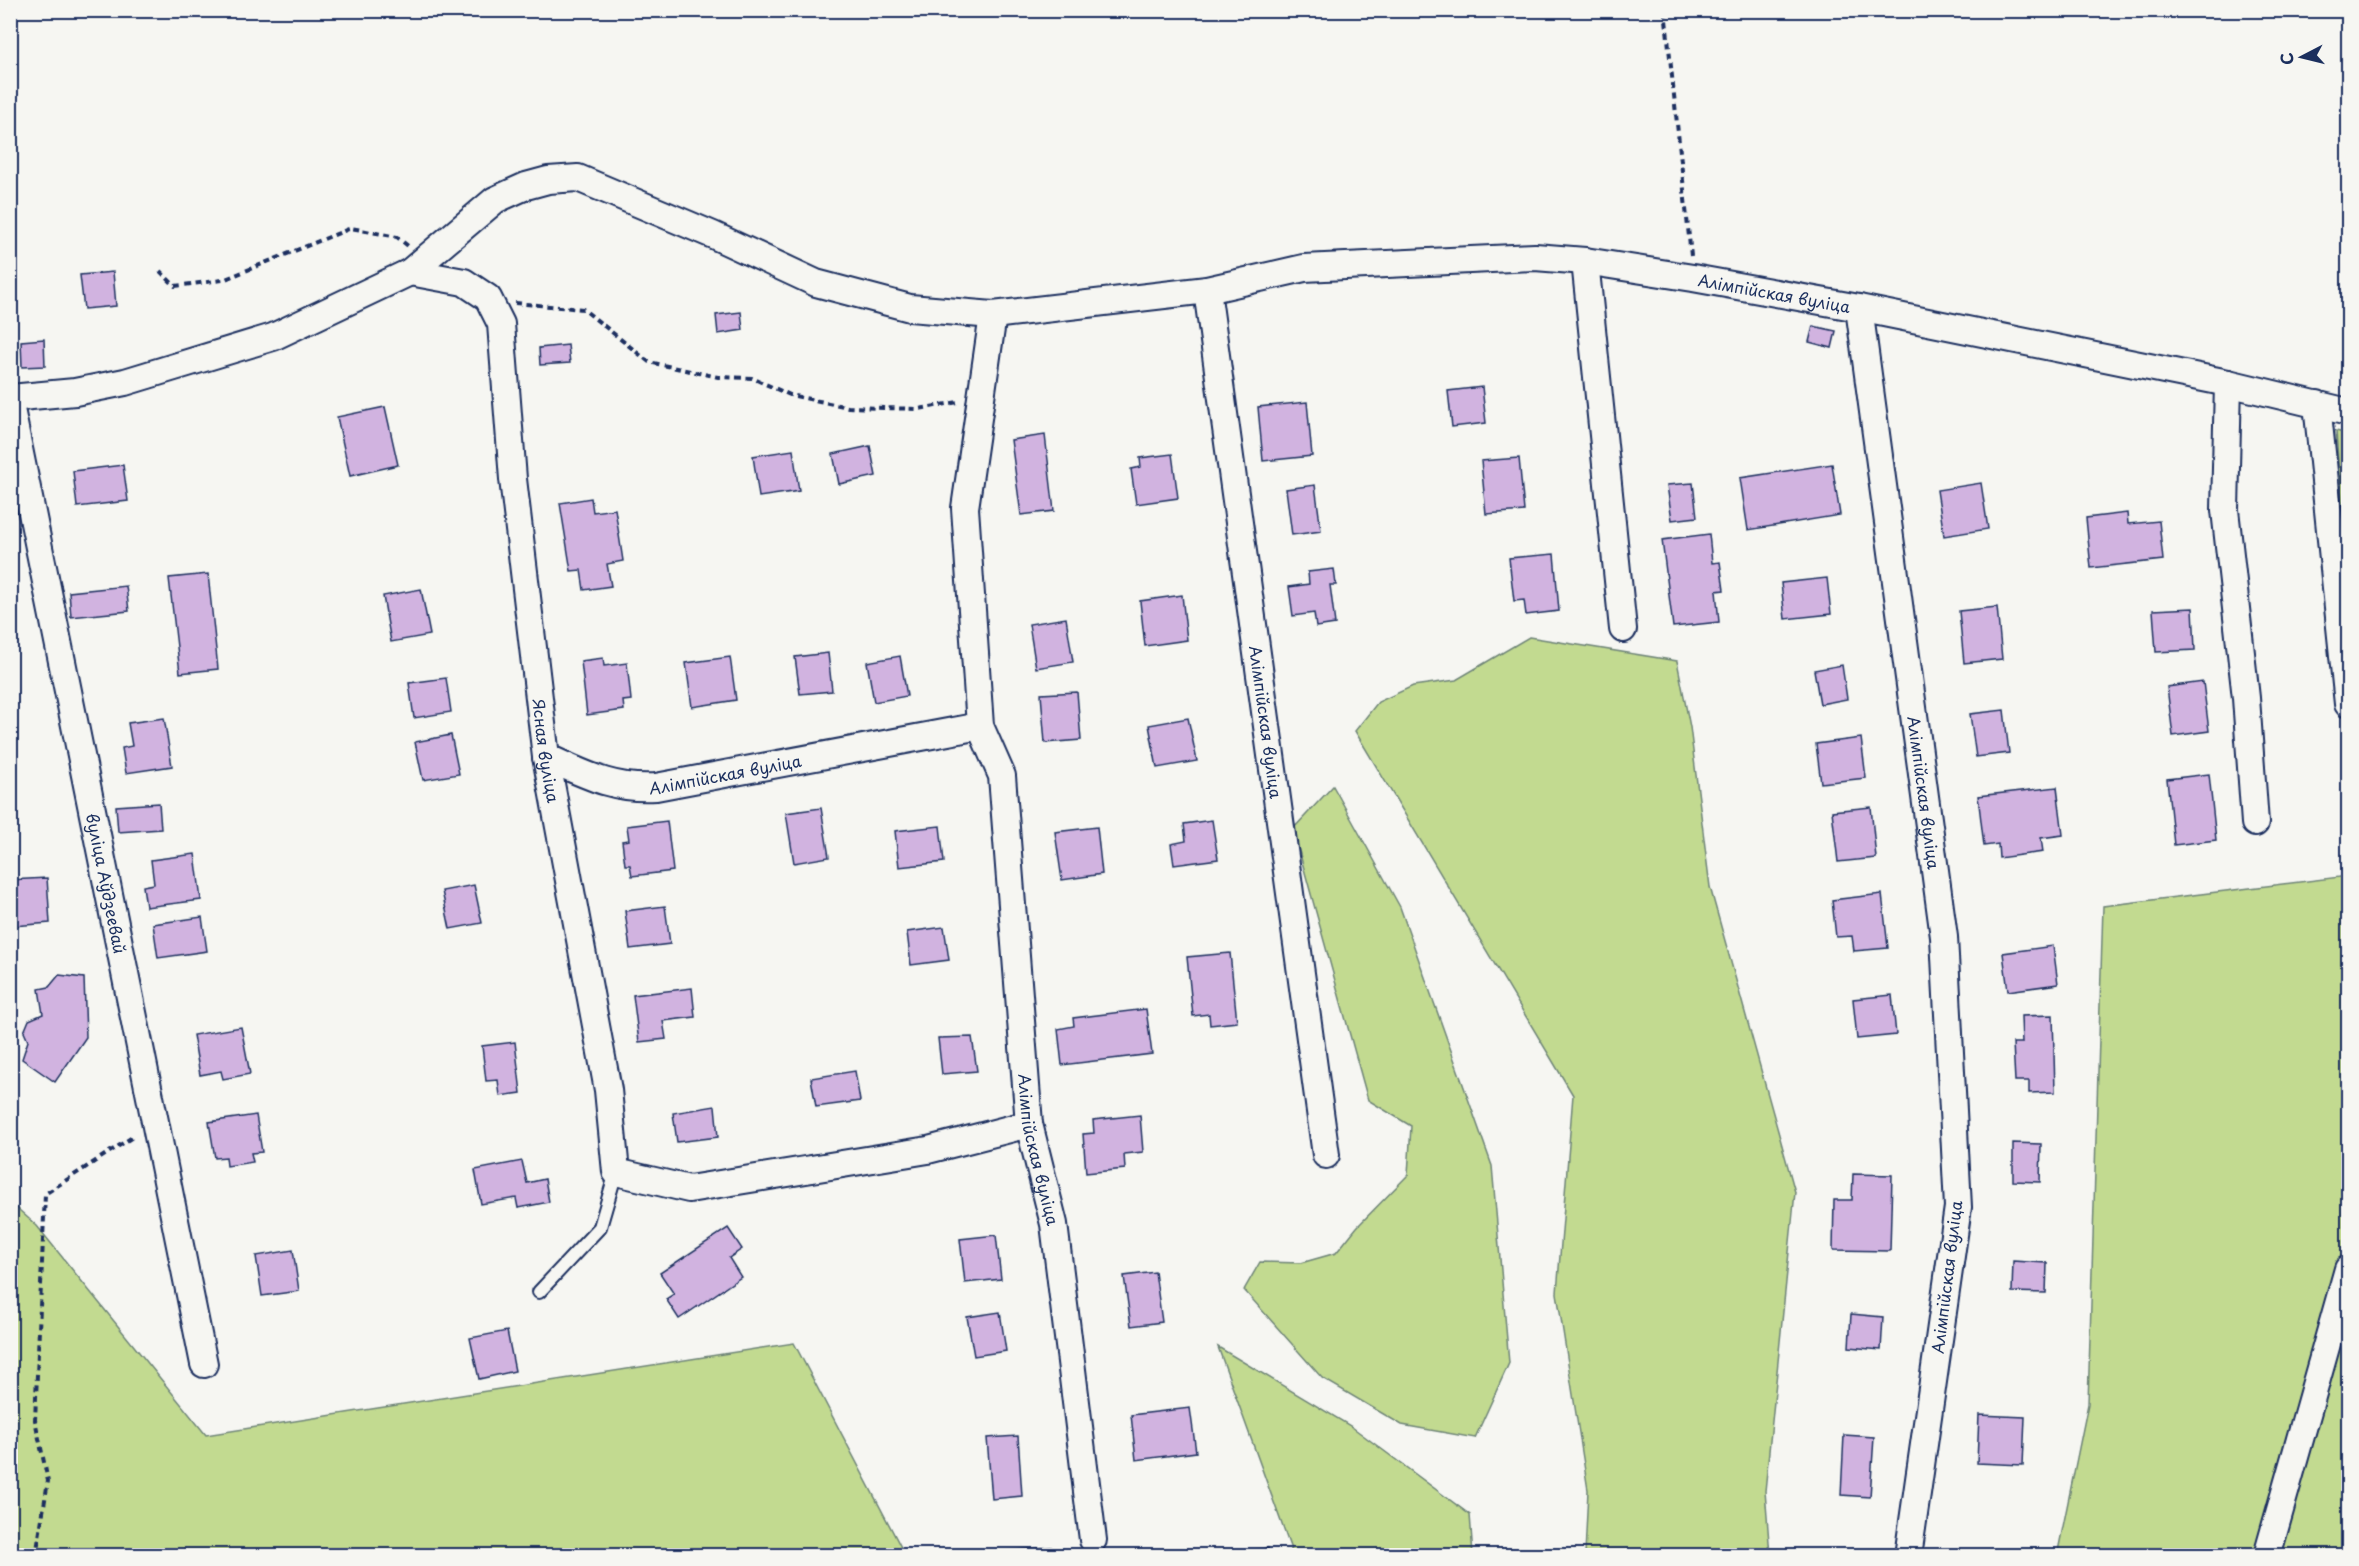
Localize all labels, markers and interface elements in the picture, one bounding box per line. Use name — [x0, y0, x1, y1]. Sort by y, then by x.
north arrow — [2272, 27, 2332, 87]
text: С — [2273, 52, 2299, 66]
street label: Алімпійская вуліца — [1696, 267, 1853, 318]
street label: Алімпійская вуліца — [1244, 644, 1289, 800]
street label: Ясная вуліца — [527, 697, 566, 805]
street label: Алімпійская вуліца — [1902, 715, 1947, 871]
street label: Алімпійская вуліца — [649, 748, 804, 799]
street label: вуліца Аўдзеевай — [81, 811, 133, 956]
street label: Алімпійская вуліца — [1013, 1073, 1066, 1228]
street label: Алімпійская вуліца — [1925, 1199, 1967, 1355]

